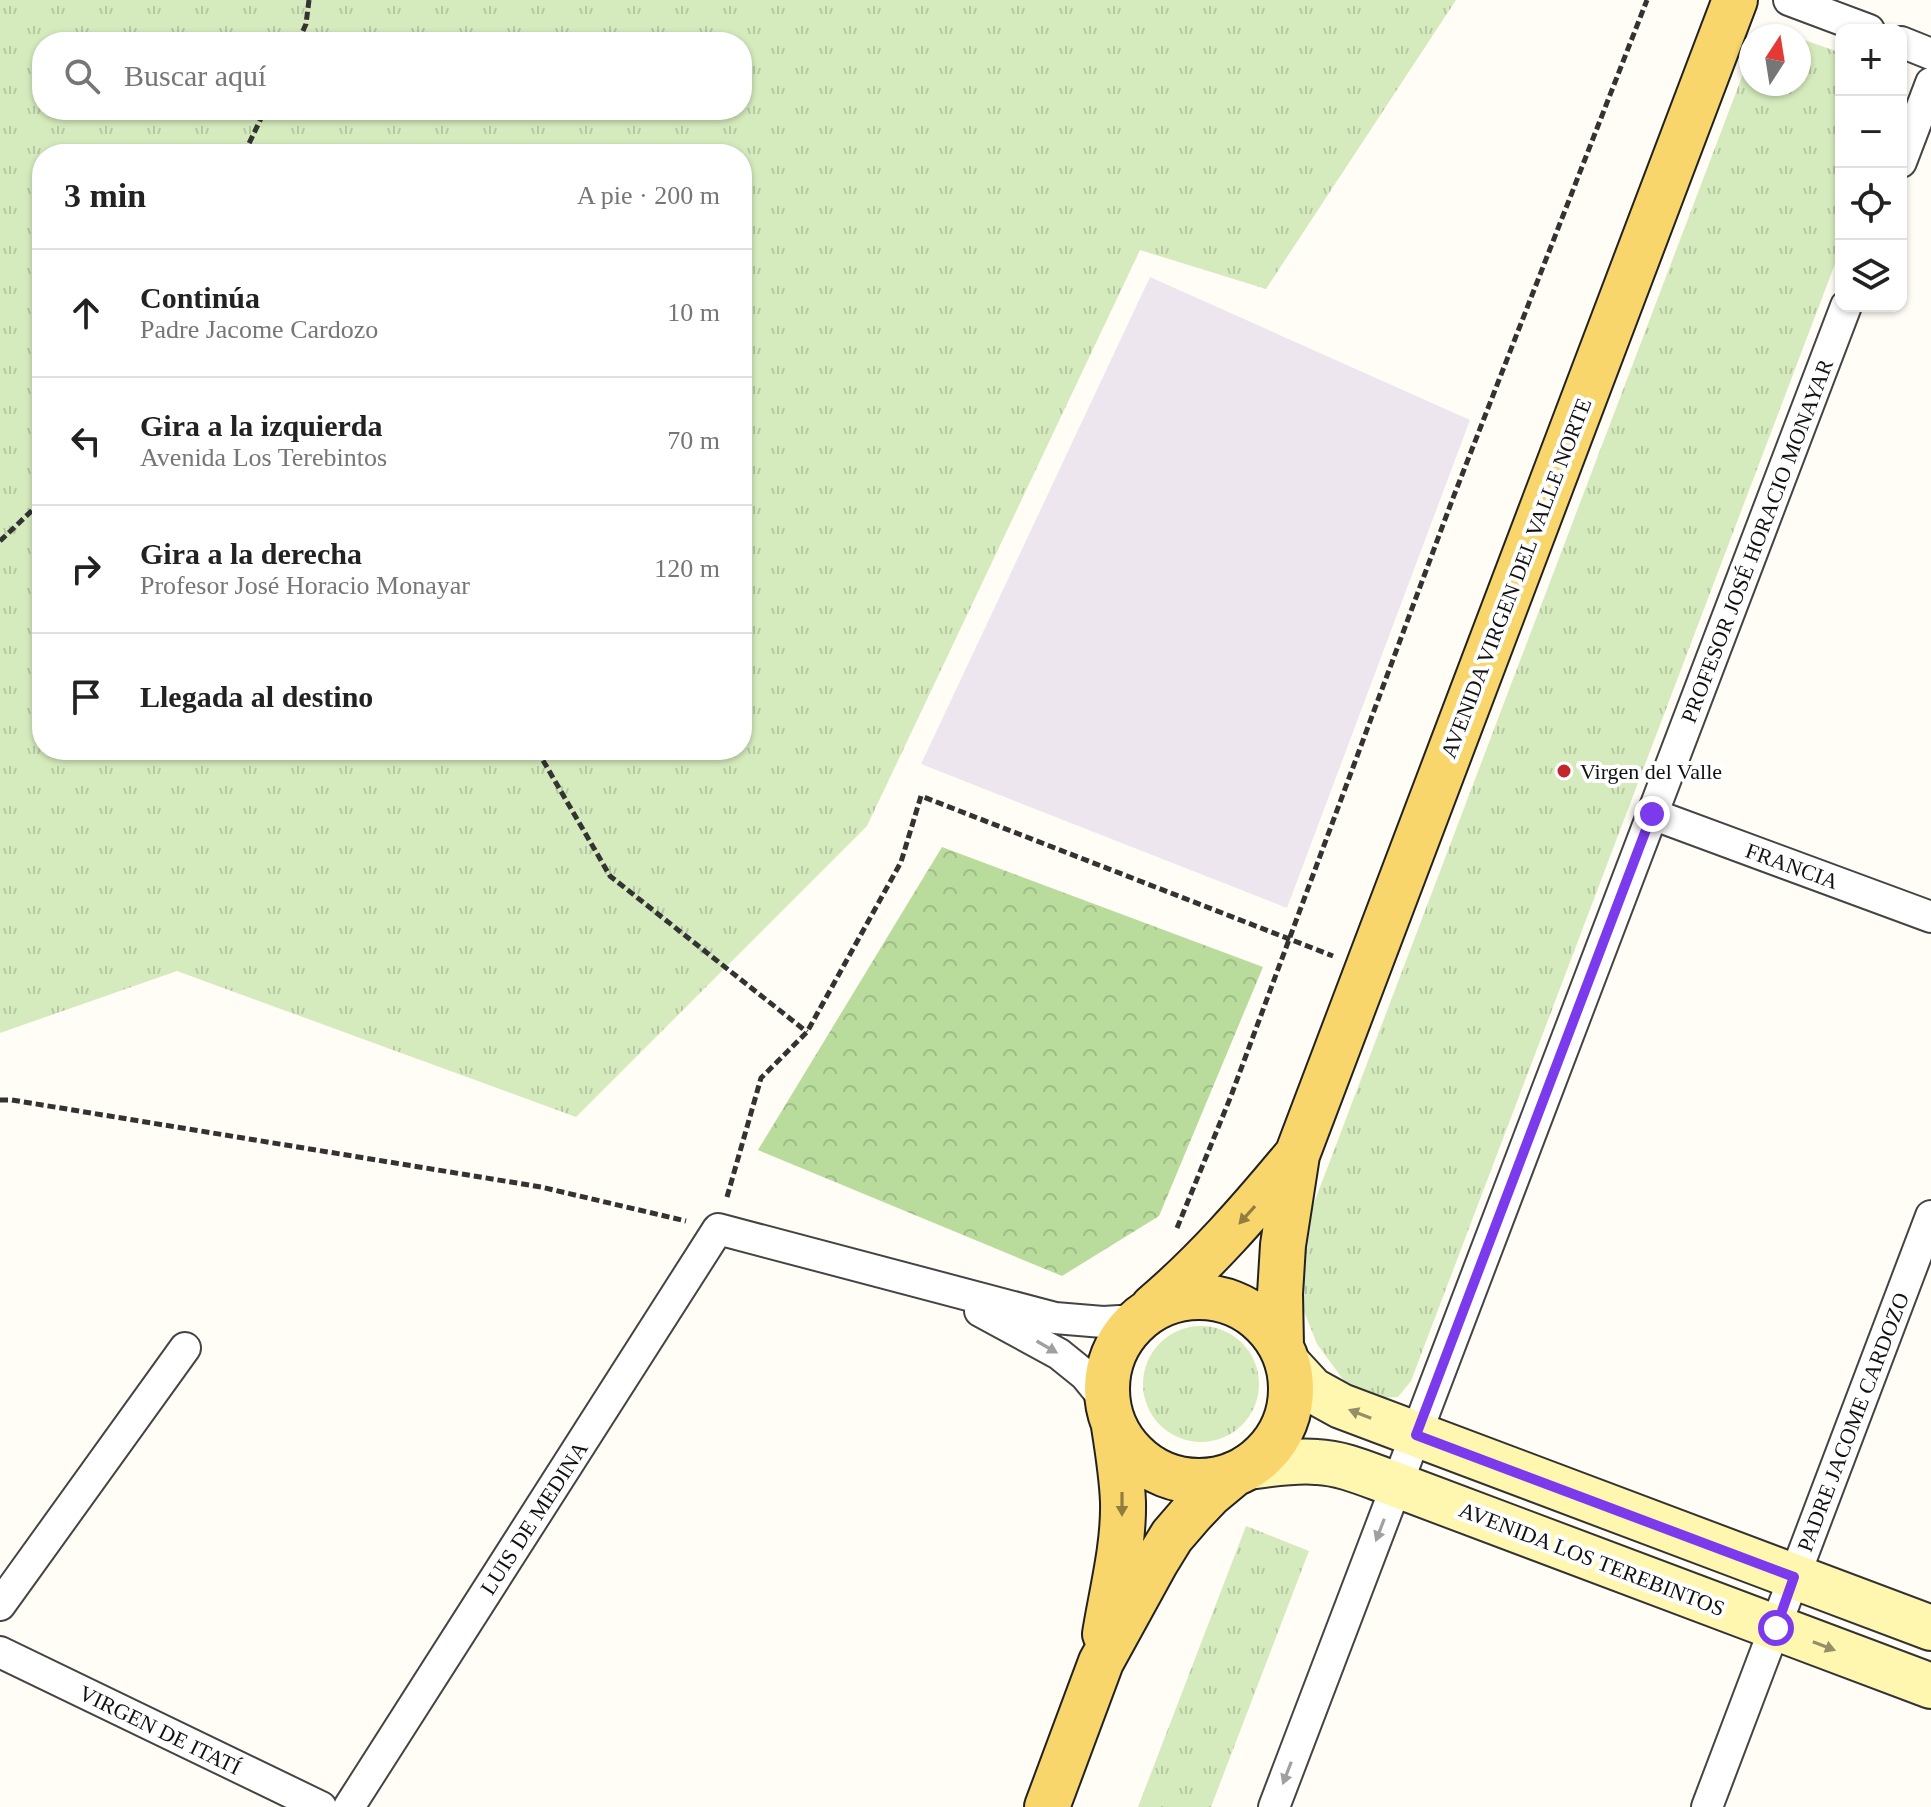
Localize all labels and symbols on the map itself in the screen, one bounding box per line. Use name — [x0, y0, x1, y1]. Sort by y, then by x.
north arrow — [1739, 24, 1811, 96]
street label: PROFESOR JOSÉ HORACIO MONAYAR — [1676, 355, 1838, 726]
street label: AVENIDA VIRGEN DEL VALLE NORTE — [1436, 394, 1596, 762]
place label: Virgen del Valle — [1580, 759, 1722, 784]
marker: Virgen del Valle — [1555, 762, 1573, 780]
route end — [1634, 796, 1670, 832]
street label: FRANCIA — [1742, 838, 1842, 894]
one-way arrow — [1238, 1205, 1256, 1224]
street label: PADRE JACOME CARDOZO — [1792, 1289, 1914, 1555]
one-way arrow — [1035, 1340, 1058, 1354]
one-way arrow — [1348, 1407, 1372, 1420]
street label: LUIS DE MEDINA — [475, 1437, 593, 1599]
one-way arrow — [1116, 1492, 1128, 1517]
street label: AVENIDA LOS TEREBINTOS — [1456, 1497, 1728, 1621]
one-way arrow — [1373, 1518, 1386, 1542]
route start — [1758, 1610, 1794, 1646]
one-way arrow — [1812, 1640, 1836, 1653]
street label: VIRGEN DE ITATÍ — [75, 1680, 245, 1780]
one-way arrow — [1280, 1761, 1293, 1785]

